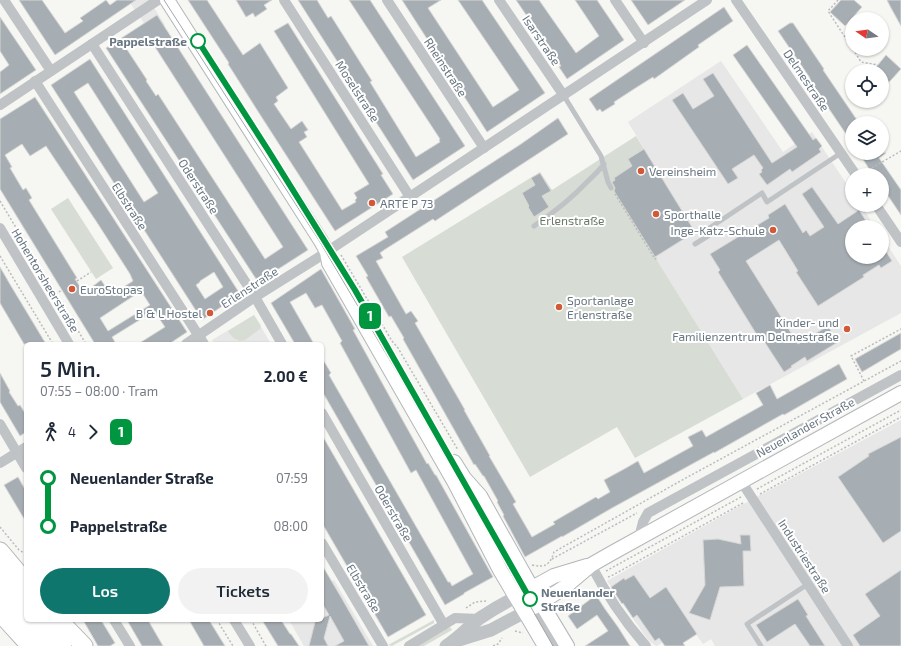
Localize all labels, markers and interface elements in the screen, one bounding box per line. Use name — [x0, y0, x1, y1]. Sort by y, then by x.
street label: Isarstraße — [520, 12, 564, 68]
north arrow — [845, 12, 889, 56]
map controls — [845, 12, 889, 264]
marker: Pappelstraße — [190, 33, 206, 49]
place label: Pappelstraße — [109, 34, 187, 48]
street label: Rheinstraße — [422, 35, 470, 99]
street label: Delmestraße — [781, 46, 833, 114]
street label: Moselstraße — [333, 58, 383, 124]
button: locate — [845, 64, 889, 108]
button: layers — [845, 116, 889, 160]
street label: Oderstraße — [176, 156, 222, 216]
place label: Vereinsheim — [649, 164, 716, 178]
marker: Vereinsheim — [636, 166, 646, 176]
button: + — [845, 168, 889, 212]
street label: Elbstraße — [109, 180, 151, 232]
place label: ARTE P 73 — [380, 196, 433, 210]
marker: ARTE P 73 — [367, 198, 377, 208]
place label: Sporthalle — [664, 207, 721, 221]
marker: Sporthalle — [651, 209, 661, 219]
park label: Erlenstraße — [539, 213, 605, 227]
button: − — [845, 220, 889, 264]
place label: Inge-Katz-Schule — [671, 223, 765, 237]
street label: Hohentorsheerstraße — [9, 225, 83, 335]
marker: Inge-Katz-Schule — [768, 225, 778, 235]
street label: Erlenstraße — [218, 263, 280, 311]
place label: EuroStopas — [80, 282, 143, 296]
marker: EuroStopas — [67, 284, 77, 294]
place label: Sportanlage Erlenstraße — [567, 293, 634, 321]
marker: Sportanlage Erlenstraße — [554, 302, 564, 312]
line badge: 1 — [357, 303, 383, 329]
place label: B & L Hostel — [136, 306, 202, 320]
text: 1 — [367, 307, 373, 324]
marker: B & L Hostel — [205, 308, 215, 318]
place label: Kinder- und Familienzentrum Delmestraße — [672, 315, 839, 343]
marker: Kinder- und Familienzentrum Delmestraße — [842, 324, 852, 334]
text: 5 Min. — [40, 355, 101, 381]
text: 2.00 € — [264, 367, 308, 385]
text: 07:55 – 08:00 · Tram — [40, 383, 158, 399]
street label: Neuenlander Straße — [753, 394, 857, 460]
icon: walk — [40, 421, 62, 443]
icon: forward — [82, 421, 104, 443]
text: 1 — [118, 423, 124, 440]
text: 4 — [68, 424, 76, 440]
text: Neuenlander Straße — [70, 469, 214, 487]
text: 07:59 — [276, 470, 308, 486]
street label: Oderstraße — [372, 482, 416, 544]
street label: Industriestraße — [776, 516, 834, 596]
text: Pappelstraße — [70, 517, 167, 535]
text: 08:00 — [274, 518, 308, 534]
street label: Elbstraße — [344, 561, 384, 615]
button: Los — [40, 568, 170, 614]
button: Tickets — [178, 568, 308, 614]
place label: Neuenlander Straße — [541, 585, 615, 613]
marker: Neuenlander Straße — [522, 591, 538, 607]

